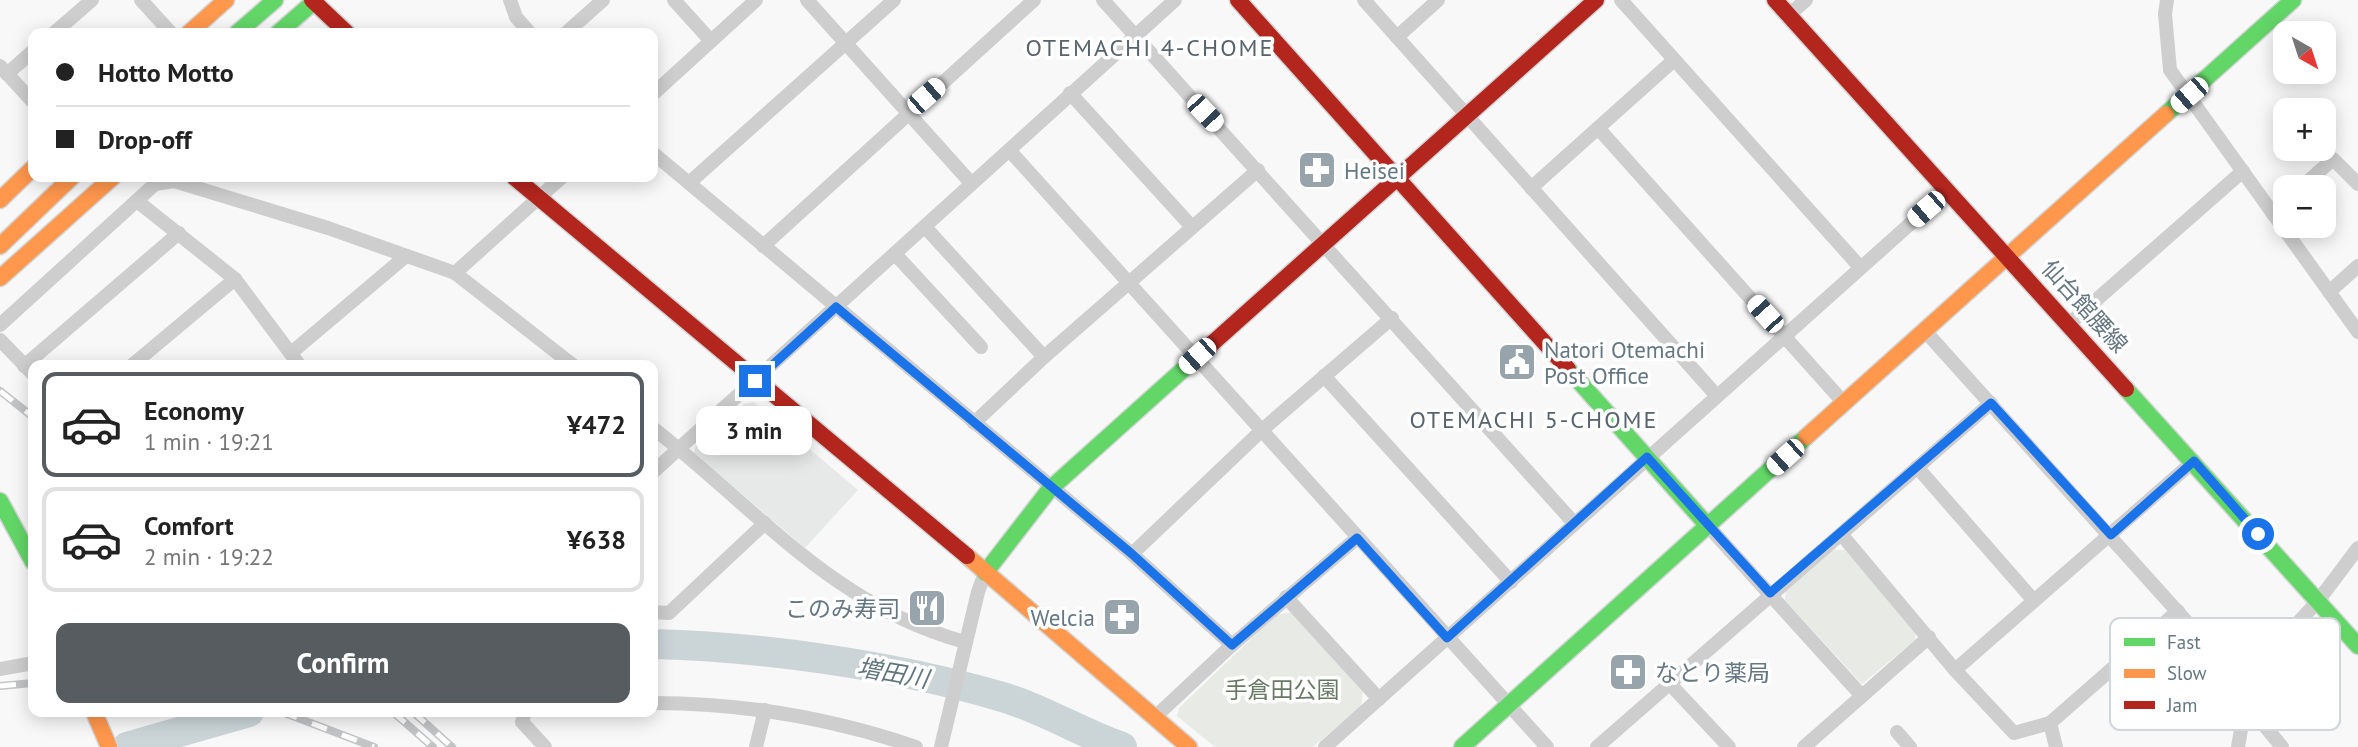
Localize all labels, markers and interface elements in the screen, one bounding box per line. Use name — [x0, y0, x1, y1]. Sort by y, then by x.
north arrow — [2273, 21, 2336, 84]
map controls — [2273, 21, 2336, 238]
district label: OTEMACHI 4-CHOME — [1026, 32, 1274, 63]
text: Hotto Motto — [98, 56, 234, 89]
car — [2167, 73, 2212, 117]
car — [904, 74, 949, 118]
car — [1183, 90, 1228, 136]
button: + — [2273, 98, 2336, 161]
text: Drop-off — [98, 123, 192, 156]
pharmacy icon: Heisei — [1296, 149, 1338, 191]
place label: Heisei — [1344, 156, 1405, 185]
button: − — [2273, 175, 2336, 238]
car — [1904, 187, 1949, 231]
street label: 仙台館腰線 — [2036, 254, 2134, 358]
car — [1744, 291, 1787, 337]
car — [1175, 334, 1220, 378]
place label: Natori Otemachi Post Office — [1544, 335, 1705, 390]
public building icon: Natori Otemachi Post Office — [1496, 341, 1538, 383]
route end — [739, 365, 771, 397]
icon: car — [60, 393, 123, 456]
text: Economy — [144, 394, 244, 427]
district label: OTEMACHI 5-CHOME — [1410, 404, 1658, 435]
callout: 3 min — [697, 406, 813, 454]
text: ¥472 — [567, 408, 626, 441]
text: 3 min — [726, 416, 782, 445]
text: 1 min · 19:21 — [144, 427, 274, 456]
car — [1763, 435, 1808, 479]
icon: car — [60, 508, 123, 571]
text: Comfort — [144, 509, 234, 542]
route start — [2242, 518, 2274, 550]
text: ¥638 — [567, 523, 626, 556]
text: 2 min · 19:22 — [144, 542, 274, 571]
restaurant icon: このみ寿司 — [906, 587, 948, 629]
place label: このみ寿司 — [785, 594, 900, 623]
pharmacy icon: Welcia — [1101, 596, 1143, 638]
place label: Welcia — [1031, 603, 1095, 632]
legend — [2110, 618, 2340, 730]
button: Confirm — [56, 623, 630, 703]
text: Fast — [2167, 630, 2201, 654]
water label: 増田川 — [855, 651, 934, 695]
pharmacy icon: なとり薬局 — [1607, 651, 1649, 693]
place label: なとり薬局 — [1655, 658, 1770, 687]
text: Slow — [2167, 661, 2207, 685]
park label: 手倉田公園 — [1225, 675, 1340, 704]
text: Jam — [2166, 693, 2197, 717]

